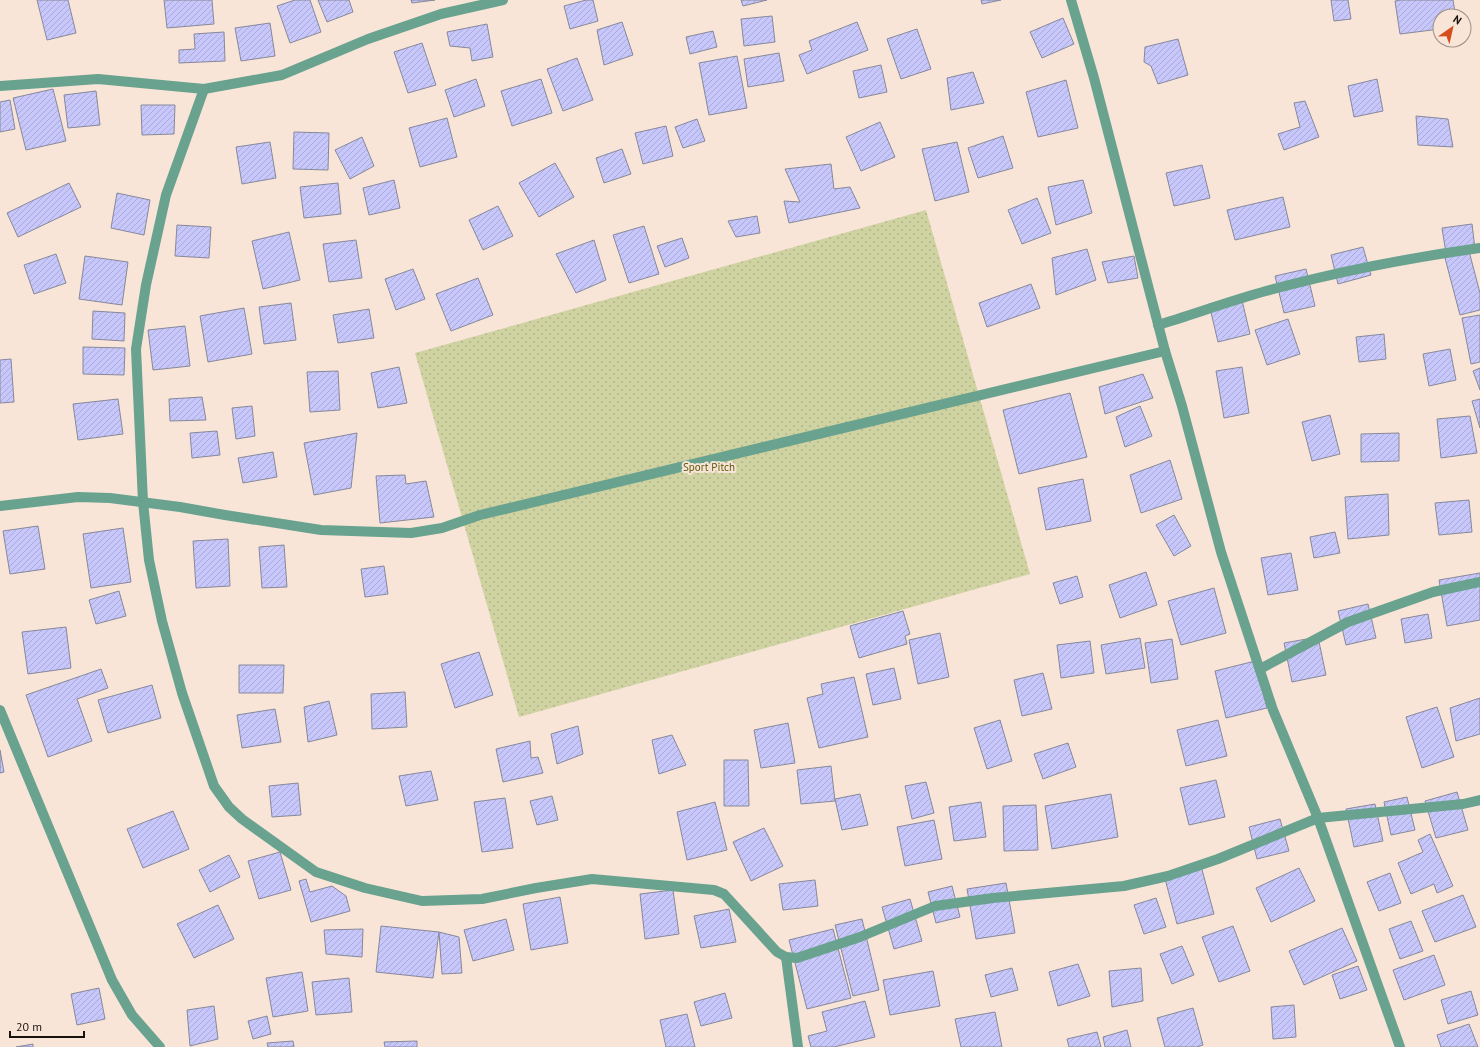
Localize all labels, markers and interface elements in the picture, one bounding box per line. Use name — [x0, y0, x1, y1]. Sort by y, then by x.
north arrow — [1432, 8, 1472, 48]
text: N — [1451, 12, 1465, 28]
park label: Sport Pitch — [683, 460, 735, 474]
scale bar — [10, 1013, 84, 1039]
text: 20 m — [16, 1019, 42, 1034]

